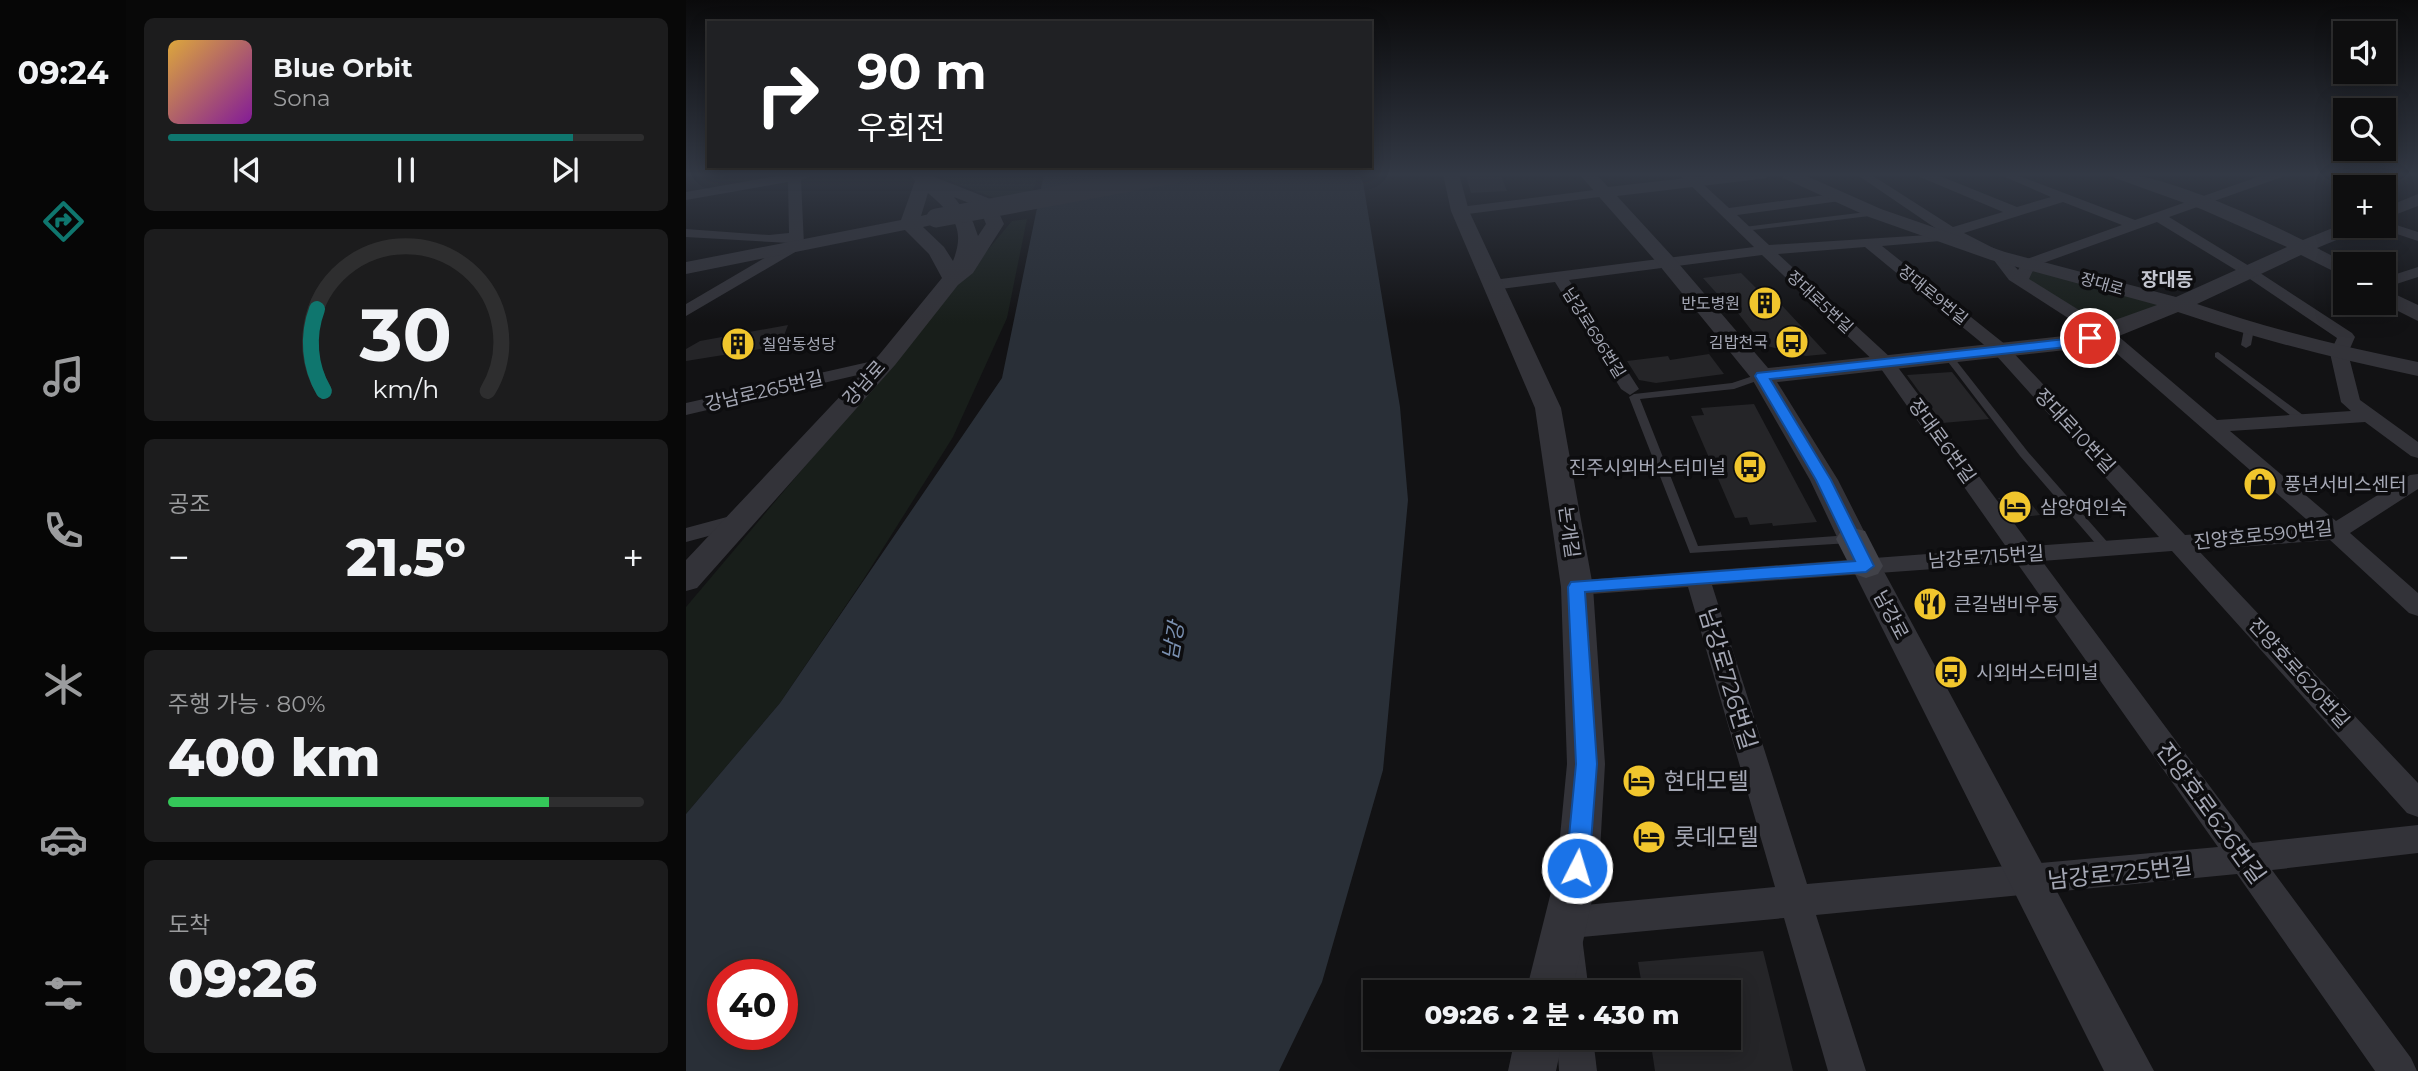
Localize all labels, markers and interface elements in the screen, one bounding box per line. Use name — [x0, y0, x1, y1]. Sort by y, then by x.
map controls — [2333, 21, 2396, 315]
button: sound — [2333, 21, 2396, 84]
text: 90 m — [857, 42, 987, 101]
icon: right — [742, 49, 833, 140]
text: Blue Orbit — [273, 52, 412, 84]
text: 09:24 — [17, 53, 109, 92]
text: Sona — [273, 84, 331, 112]
button: search — [2333, 98, 2396, 161]
text: 우회전 — [857, 108, 945, 147]
icon: previous — [228, 151, 266, 189]
icon: pause — [387, 151, 425, 189]
icon: next — [546, 151, 584, 189]
button: + — [2333, 175, 2396, 238]
icon: directions — [39, 197, 88, 246]
button: − — [2333, 252, 2396, 315]
street label: 장대로9번길 — [1895, 261, 1971, 329]
street label: 장대로5번길 — [1783, 267, 1857, 337]
district label: 장대동 — [2141, 268, 2193, 291]
street label: 장대로 — [2078, 269, 2126, 299]
street label: 남강로696번길 — [1559, 284, 1629, 382]
building icon: 반도병원 — [1746, 284, 1784, 322]
text: 30 — [359, 291, 452, 379]
place label: 반도병원 — [1681, 294, 1740, 313]
pin — [2060, 308, 2120, 368]
icon: arrive — [2071, 319, 2109, 357]
bus stop icon: 김밥천국 — [1773, 323, 1811, 361]
building icon: 칠암동성당 — [719, 325, 757, 363]
place label: 김밥천국 — [1709, 333, 1768, 352]
place label: 칠암동성당 — [762, 335, 836, 354]
icon: music — [39, 352, 88, 401]
street label: 강남로 — [838, 356, 890, 410]
street label: 강남로265번길 — [703, 366, 825, 416]
text: km/h — [373, 374, 439, 404]
street label: 장대로10번길 — [2030, 384, 2120, 478]
street label: 장대로6번길 — [1904, 394, 1980, 488]
bus stop icon: 진주시외버스터미널 — [1731, 448, 1769, 486]
place label: 진주시외버스터미널 — [1569, 456, 1726, 479]
shop icon: 풍년서비스센터 — [2241, 465, 2279, 503]
place label: 풍년서비스센터 — [2284, 473, 2406, 496]
hotel icon: 삼양여인숙 — [1996, 488, 2034, 526]
text: 공조 — [168, 490, 210, 518]
place label: 삼양여인숙 — [2040, 496, 2127, 519]
street label: 논개길 — [1554, 504, 1584, 560]
icon: phone — [39, 506, 88, 555]
street label: 진양호로590번길 — [2192, 516, 2334, 554]
text: 21.5° — [346, 526, 466, 589]
text: − — [168, 534, 190, 581]
text: + — [622, 534, 644, 581]
street label: 남강로715번길 — [1927, 541, 2045, 573]
restaurant icon: 큰길냄비우동 — [1911, 585, 1949, 623]
street label: 남강로 — [1869, 586, 1913, 644]
place label: 큰길냄비우동 — [1954, 593, 2059, 616]
street label: 남강로726번길 — [1693, 605, 1763, 753]
street label: 진양호로620번길 — [2244, 613, 2354, 733]
water label: 남강 — [1157, 617, 1189, 662]
bus stop icon: 시외버스터미널 — [1932, 653, 1970, 691]
icon: climate — [39, 660, 88, 709]
place label: 시외버스터미널 — [1976, 661, 2098, 684]
text: 주행 가능 · 80% — [168, 690, 325, 718]
text: 400 km — [168, 726, 380, 789]
street label: 진양호로626번길 — [2150, 737, 2272, 889]
hotel icon: 현대모텔 — [1620, 762, 1658, 800]
place label: 현대모텔 — [1664, 767, 1749, 795]
icon: car — [39, 815, 88, 864]
hotel icon: 롯데모텔 — [1630, 818, 1668, 856]
place label: 롯데모텔 — [1674, 823, 1759, 851]
position arrow — [1540, 831, 1614, 905]
street label: 남강로725번길 — [2046, 851, 2194, 895]
text: 도착 — [168, 911, 210, 939]
text: 09:26 — [168, 947, 317, 1010]
speed limit sign: 40 — [707, 959, 798, 1050]
icon: filters — [39, 969, 88, 1018]
text: 09:26 · 2 분 · 430 m — [1425, 999, 1679, 1031]

